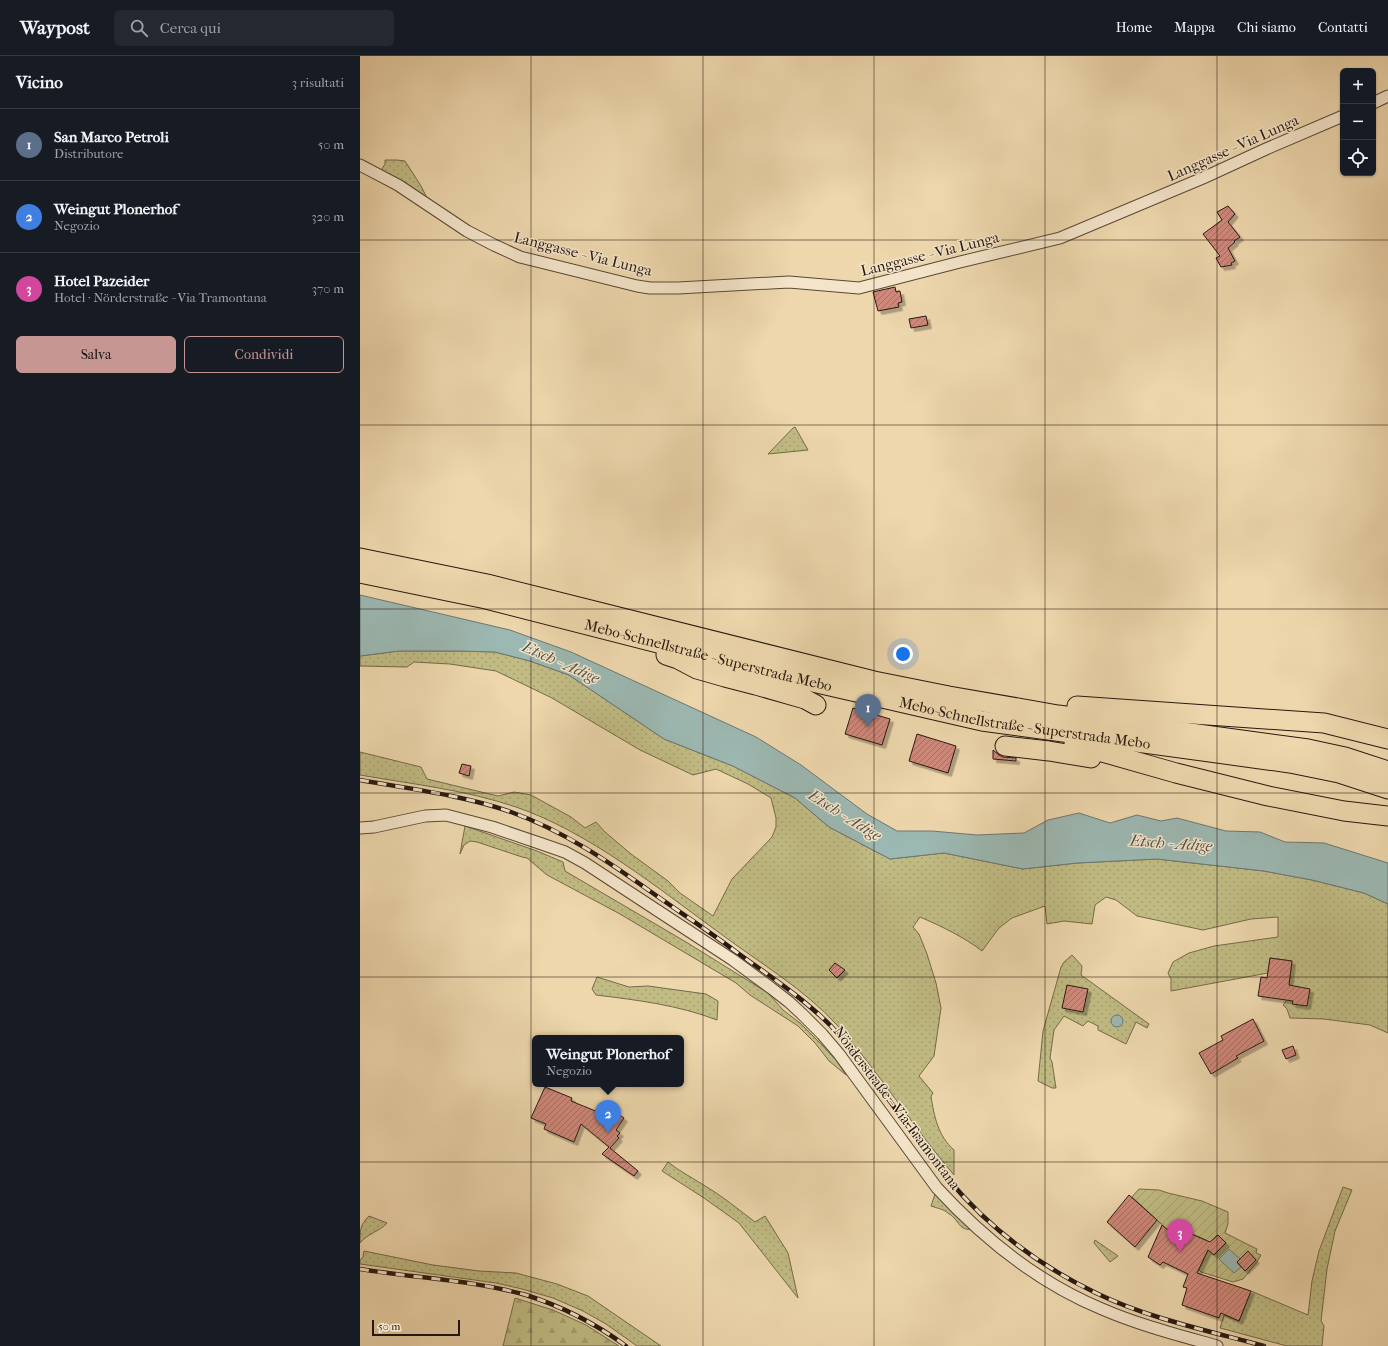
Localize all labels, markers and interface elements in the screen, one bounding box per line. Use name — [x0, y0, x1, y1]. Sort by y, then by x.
search box — [114, 10, 394, 46]
text: Waypost — [20, 17, 90, 39]
icon: search — [128, 17, 150, 39]
text: Cerca qui — [160, 19, 221, 37]
text: Home — [1116, 19, 1152, 36]
text: Mappa — [1174, 19, 1215, 36]
text: Chi siamo — [1237, 19, 1296, 36]
text: Contatti — [1318, 19, 1368, 36]
map controls — [1340, 68, 1376, 176]
button: + — [1340, 68, 1376, 104]
text: Vicino — [16, 72, 63, 92]
text: 3 risultati — [292, 75, 344, 90]
button: − — [1340, 104, 1376, 140]
street label: Langgasse - Via Lunga — [1164, 110, 1302, 185]
text: San Marco Petroli — [54, 128, 169, 146]
text: 1 — [27, 137, 31, 152]
text: 50 m — [318, 137, 344, 152]
button: locate — [1340, 140, 1376, 176]
text: Distributore — [54, 146, 124, 161]
text: Weingut Plonerhof — [54, 200, 177, 218]
text: 2 — [26, 209, 32, 224]
text: 320 m — [311, 209, 344, 224]
text: Negozio — [54, 218, 100, 233]
street label: Langgasse - Via Lunga — [512, 228, 655, 280]
street label: Langgasse - Via Lunga — [859, 228, 1002, 280]
text: Hotel Pazeider — [54, 272, 149, 290]
text: 3 — [26, 281, 32, 296]
text: 370 m — [312, 281, 344, 296]
text: Hotel · Nörderstraße - Via Tramontana — [54, 290, 267, 305]
button: Salva — [16, 336, 176, 373]
button: Condividi — [184, 336, 344, 373]
street label: Mebo-Schnellstraße - Superstrada Mebo — [583, 616, 834, 695]
water label: Etsch - Adige — [519, 636, 603, 688]
your location — [893, 644, 913, 664]
street label: Mebo-Schnellstraße - Superstrada Mebo — [897, 693, 1152, 753]
pin: 1 — [855, 694, 881, 727]
water label: Etsch - Adige — [804, 785, 885, 845]
water label: Etsch - Adige — [1128, 831, 1213, 855]
street label: Nörderstraße - Via Tramontana — [830, 1023, 965, 1194]
popup — [532, 1035, 684, 1087]
text: Weingut Plonerhof — [546, 1045, 670, 1063]
text: Negozio — [546, 1063, 592, 1078]
pin: 2 — [595, 1100, 621, 1133]
pin: 3 — [1167, 1219, 1193, 1252]
scale bar — [372, 1318, 460, 1337]
text: 50 m — [378, 1320, 400, 1333]

